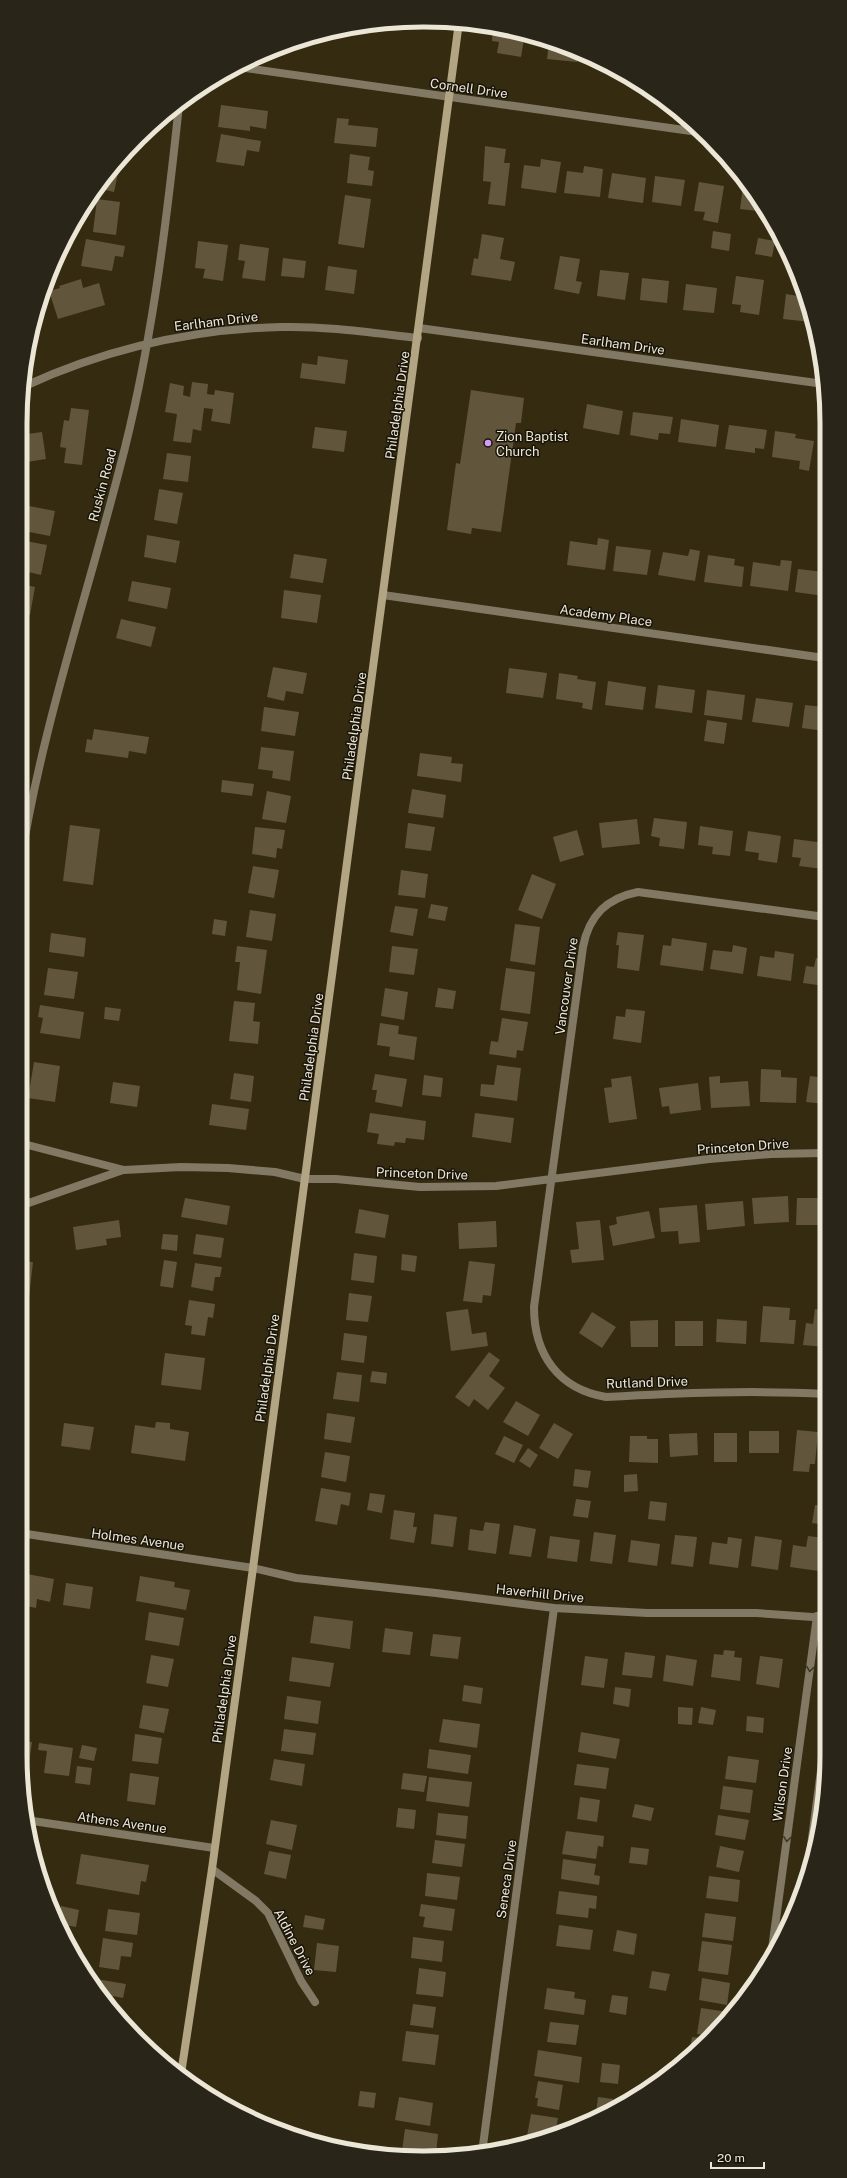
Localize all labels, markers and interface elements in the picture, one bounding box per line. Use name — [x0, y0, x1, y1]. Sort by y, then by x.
street label: Cornell Drive — [429, 76, 509, 101]
street label: Earlham Drive — [173, 309, 259, 334]
street label: Earlham Drive — [580, 331, 666, 358]
street label: Philadelphia Drive — [382, 350, 413, 460]
place label: Zion Baptist Church — [496, 429, 568, 459]
marker: Zion Baptist Church — [483, 438, 493, 448]
street label: Ruskin Road — [86, 447, 119, 523]
street label: Academy Place — [559, 602, 653, 629]
street label: Philadelphia Drive — [339, 671, 370, 781]
street label: Vancouver Drive — [552, 937, 581, 1036]
street label: Philadelphia Drive — [296, 992, 327, 1102]
street label: Princeton Drive — [696, 1136, 790, 1157]
street label: Princeton Drive — [376, 1164, 468, 1183]
street label: Philadelphia Drive — [252, 1313, 283, 1423]
street label: Rutland Drive — [606, 1374, 688, 1391]
street label: Holmes Avenue — [90, 1526, 186, 1553]
street label: Haverhill Drive — [495, 1581, 585, 1606]
street label: Philadelphia Drive — [209, 1634, 240, 1744]
one-way arrow — [806, 1666, 815, 1672]
street label: Wilson Drive — [770, 1746, 795, 1822]
street label: Athens Avenue — [76, 1809, 168, 1836]
one-way arrow — [783, 1836, 792, 1842]
street label: Seneca Drive — [494, 1839, 519, 1919]
street label: Aldine Drive — [271, 1906, 318, 1978]
scale bar — [711, 2144, 764, 2170]
text: 20 m — [717, 2151, 745, 2165]

